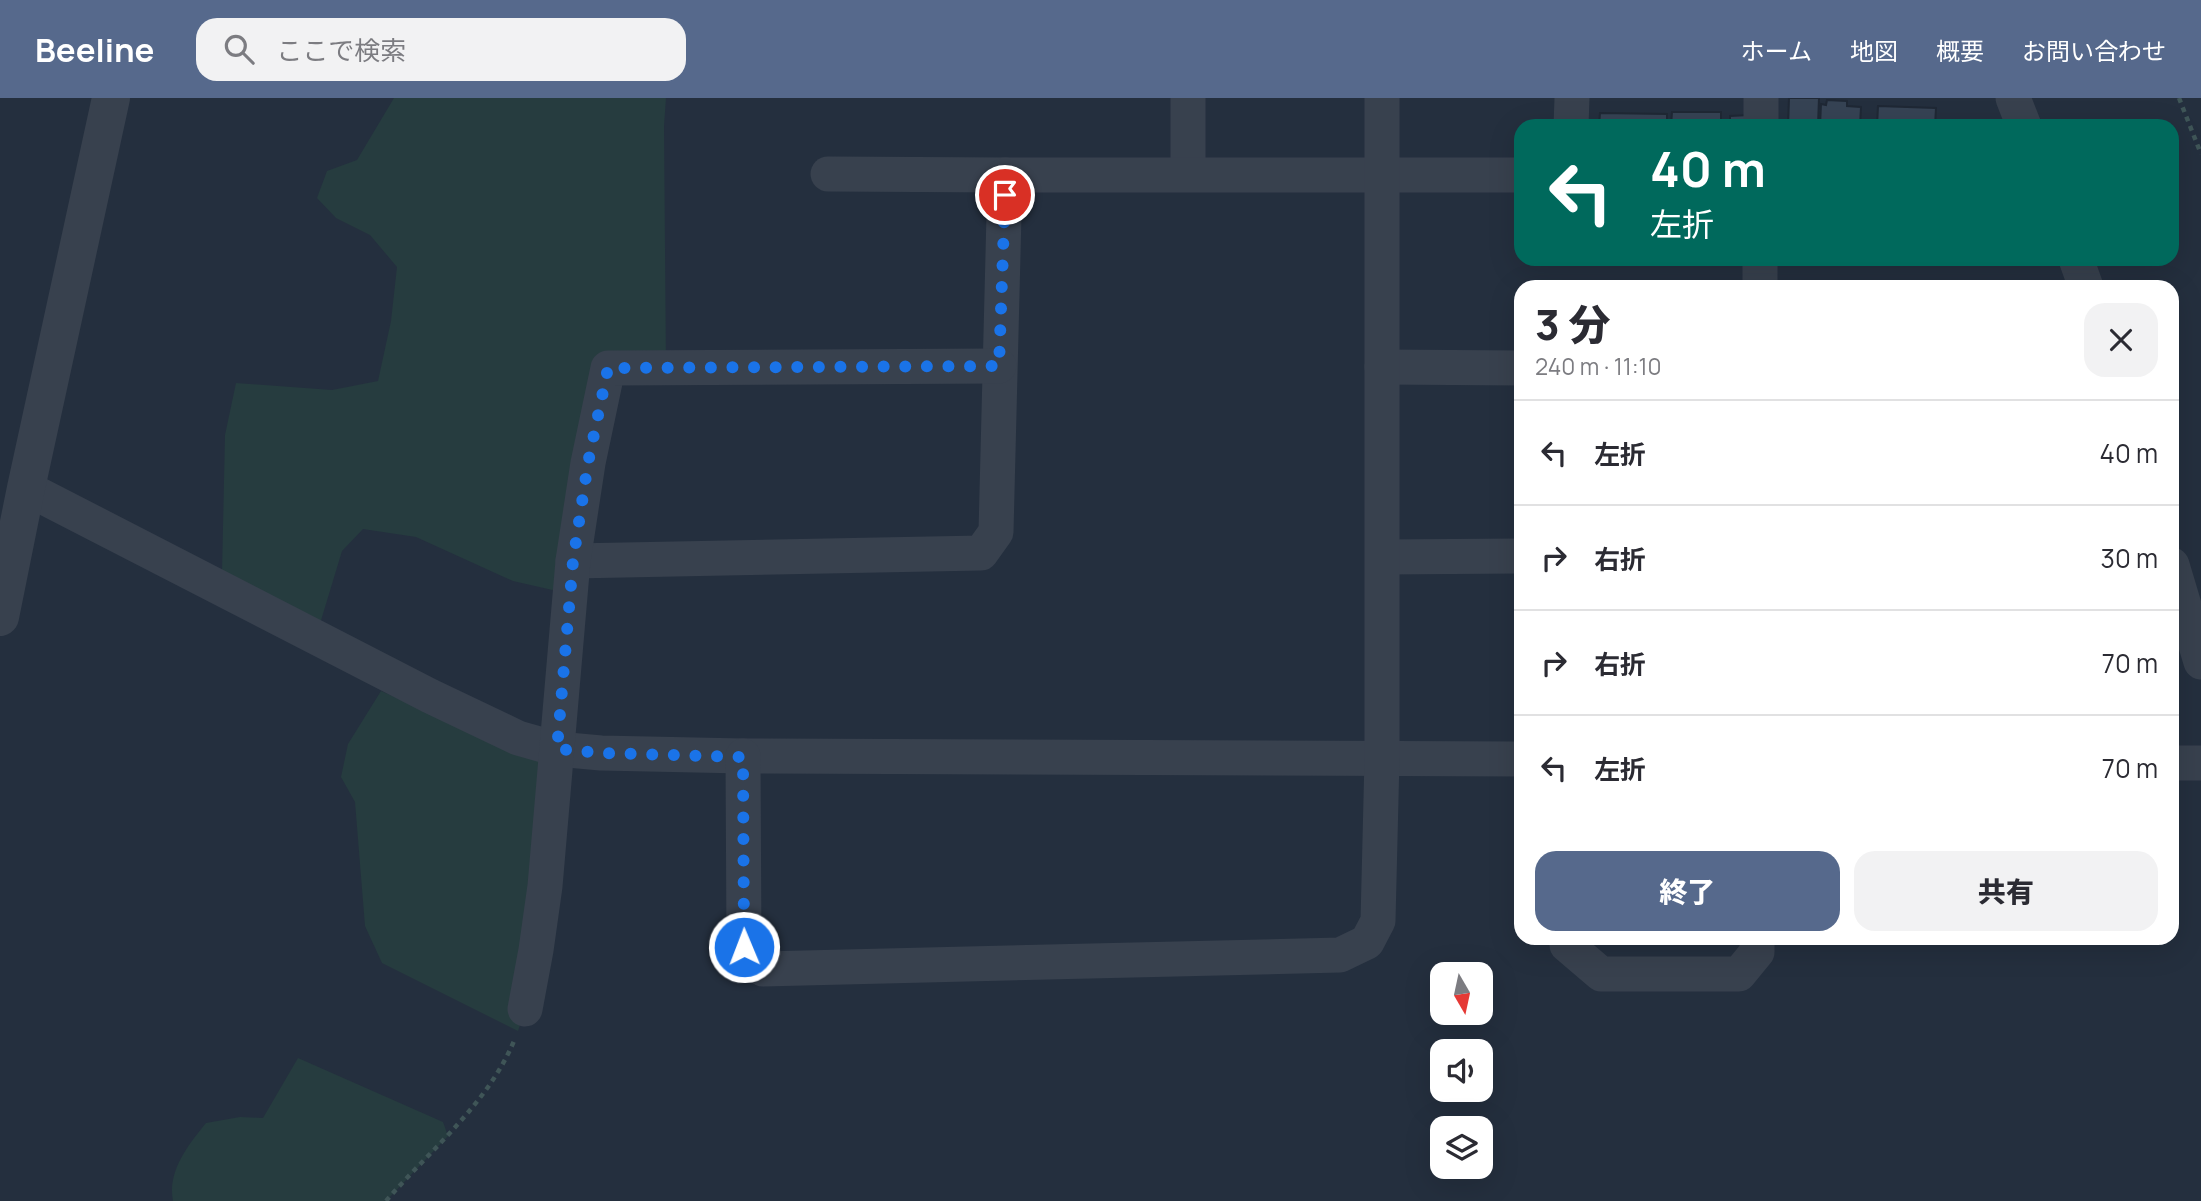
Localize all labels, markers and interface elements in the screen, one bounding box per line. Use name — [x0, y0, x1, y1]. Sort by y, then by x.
search box — [196, 18, 686, 81]
text: Beeline — [35, 27, 154, 72]
icon: search — [220, 30, 258, 68]
text: ここで検索 — [276, 32, 406, 68]
text: ホーム — [1741, 34, 1812, 67]
text: 地図 — [1850, 34, 1898, 67]
text: 概要 — [1936, 34, 1984, 67]
text: お問い合わせ — [2022, 34, 2166, 67]
text: 40 m — [1650, 135, 1766, 202]
icon: left — [1535, 147, 1626, 238]
pin — [975, 165, 1035, 225]
icon: arrive — [986, 176, 1024, 214]
text: 左折 — [1650, 202, 1714, 246]
text: 3 分 — [1535, 295, 1610, 353]
button: close — [2084, 303, 2158, 377]
text: 240 m · 11:10 — [1535, 350, 1662, 382]
icon: left — [1535, 434, 1573, 472]
text: 40 m — [2100, 435, 2158, 471]
text: 左折 — [1594, 436, 1646, 472]
icon: right — [1535, 539, 1573, 577]
text: 30 m — [2101, 540, 2158, 576]
text: 右折 — [1594, 541, 1646, 577]
icon: right — [1535, 644, 1573, 682]
text: 70 m — [2102, 645, 2158, 681]
text: 右折 — [1594, 646, 1646, 682]
icon: left — [1535, 749, 1573, 787]
text: 70 m — [2102, 750, 2158, 786]
text: 左折 — [1594, 751, 1646, 787]
button: 終了 — [1535, 851, 1840, 931]
button: 共有 — [1854, 851, 2158, 931]
position arrow — [707, 910, 781, 984]
north arrow — [1430, 962, 1493, 1026]
map controls — [1430, 962, 1493, 1179]
button: sound — [1430, 1039, 1493, 1102]
button: layers — [1430, 1116, 1493, 1179]

